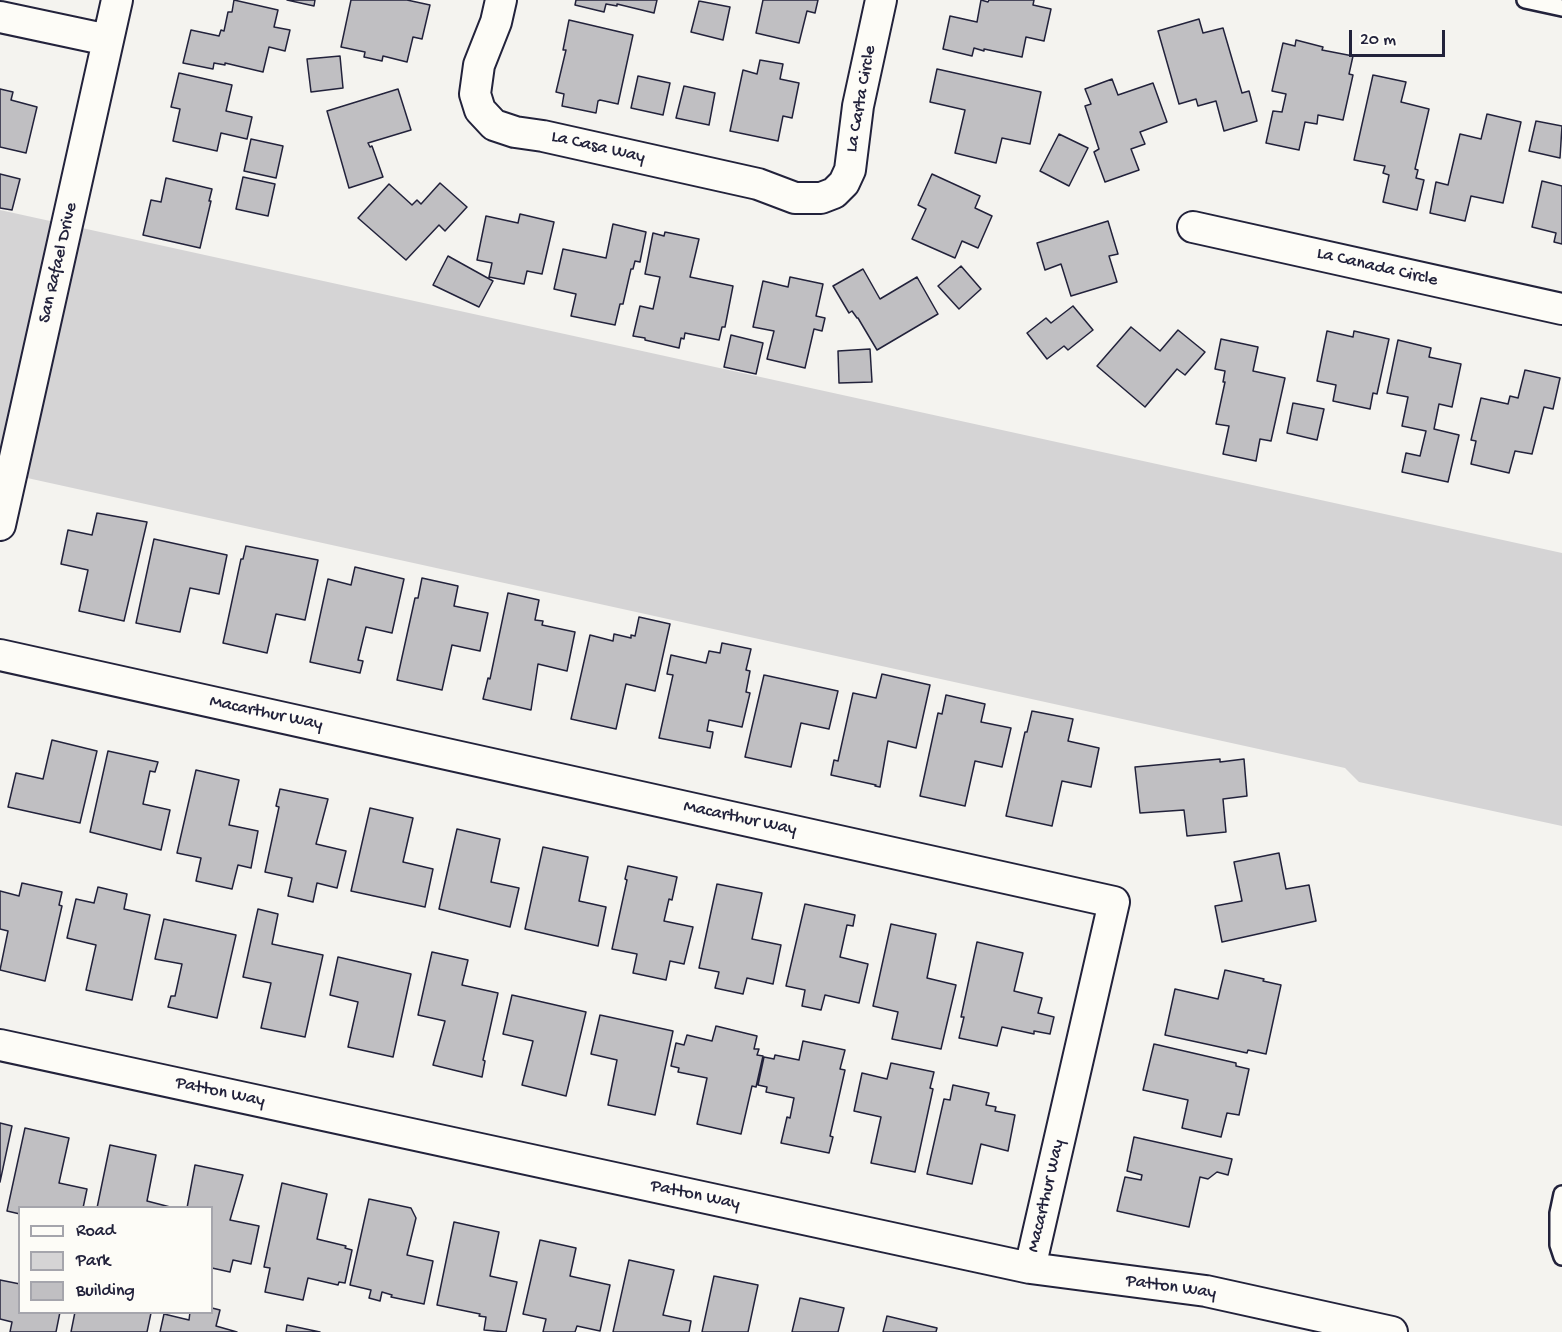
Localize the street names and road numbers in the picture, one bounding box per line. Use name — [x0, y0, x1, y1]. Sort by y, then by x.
street label: La Carta Circle — [842, 44, 882, 154]
street label: La Casa Way — [549, 127, 647, 169]
street label: San Rafael Drive — [35, 201, 83, 325]
street label: La Canada Circle — [1314, 244, 1440, 292]
street label: Macarthur Way — [207, 691, 325, 737]
street label: Macarthur Way — [681, 796, 799, 842]
street label: Patton Way — [173, 1073, 267, 1113]
street label: Macarthur Way — [1024, 1137, 1070, 1255]
street label: Patton Way — [648, 1176, 742, 1216]
street label: Patton Way — [1124, 1271, 1218, 1305]

